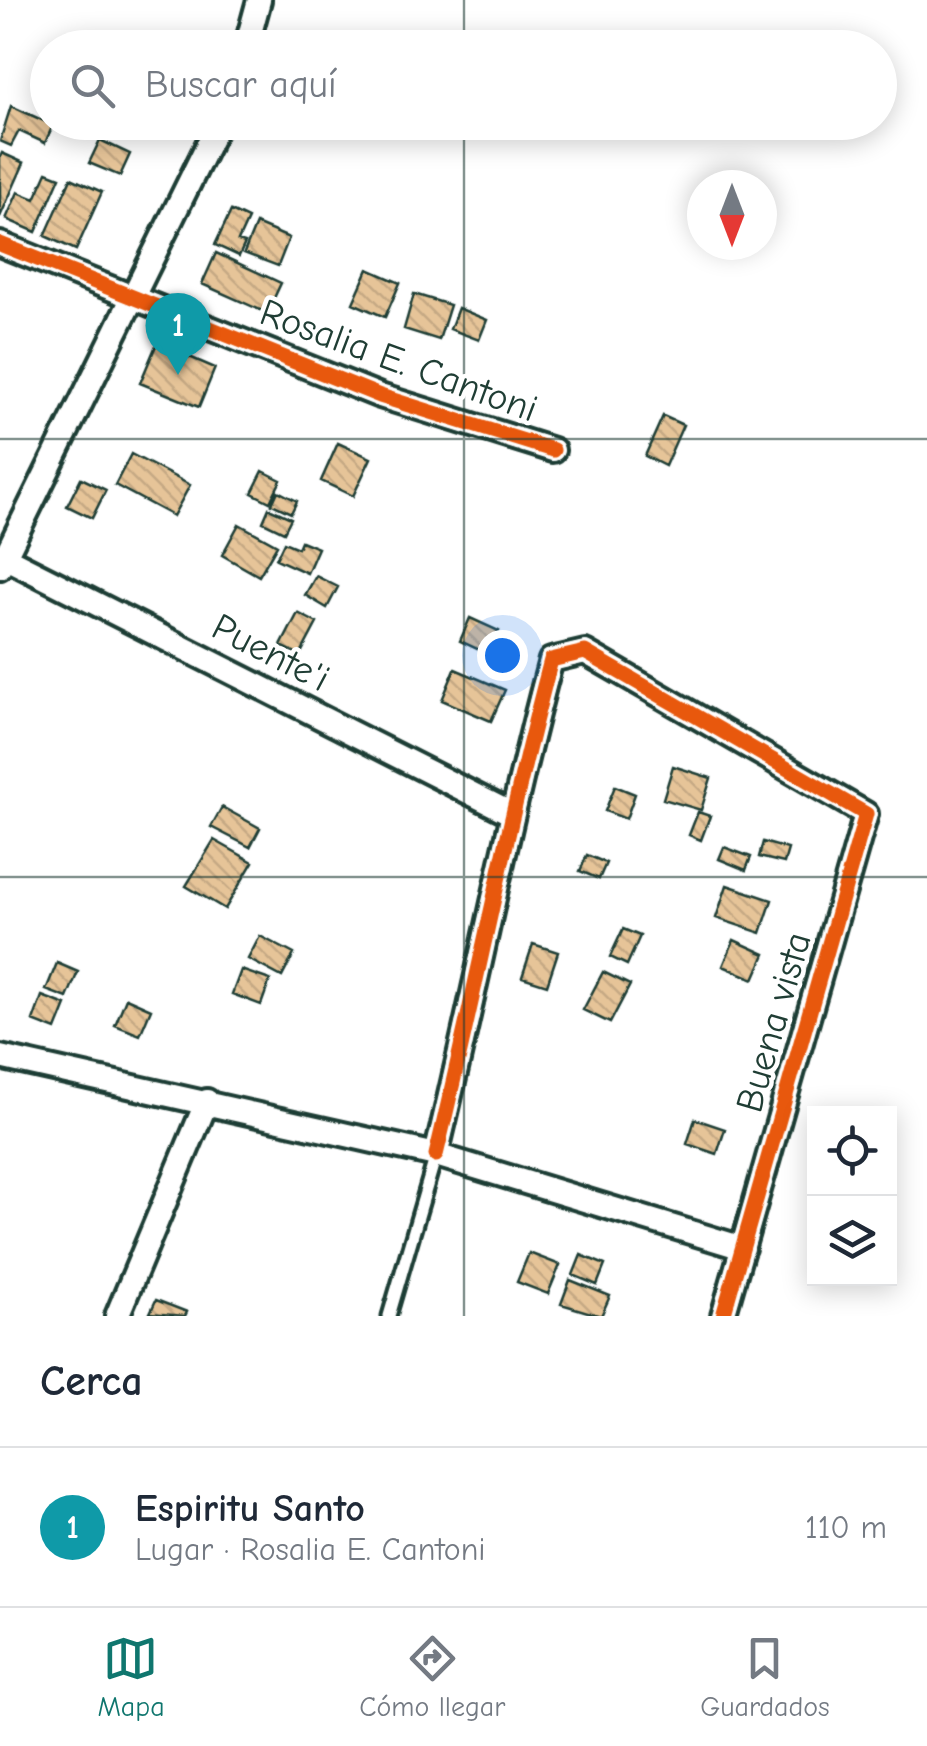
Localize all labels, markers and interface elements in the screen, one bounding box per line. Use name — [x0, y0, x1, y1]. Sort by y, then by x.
search box — [30, 30, 897, 140]
icon: search — [65, 58, 120, 113]
text: Buscar aquí — [145, 63, 337, 107]
north arrow — [687, 170, 777, 260]
street label: Rosalia E. Cantoni — [254, 290, 543, 431]
pin: 1 — [146, 292, 210, 375]
street label: Puente'i — [205, 605, 337, 701]
your location — [477, 630, 528, 681]
street label: Buena vista — [727, 927, 821, 1117]
map controls — [807, 1106, 897, 1286]
button: locate — [807, 1106, 897, 1196]
button: layers — [807, 1196, 897, 1286]
text: Cerca — [40, 1357, 143, 1406]
text: Espiritu Santo — [135, 1487, 365, 1531]
text: 1 — [66, 1509, 79, 1546]
text: 110 m — [805, 1509, 887, 1546]
text: Lugar · Rosalia E. Cantoni — [135, 1531, 486, 1568]
tab: Mapa — [97, 1631, 165, 1723]
tab: Cómo llegar — [359, 1631, 505, 1723]
tab: Guardados — [700, 1631, 830, 1723]

